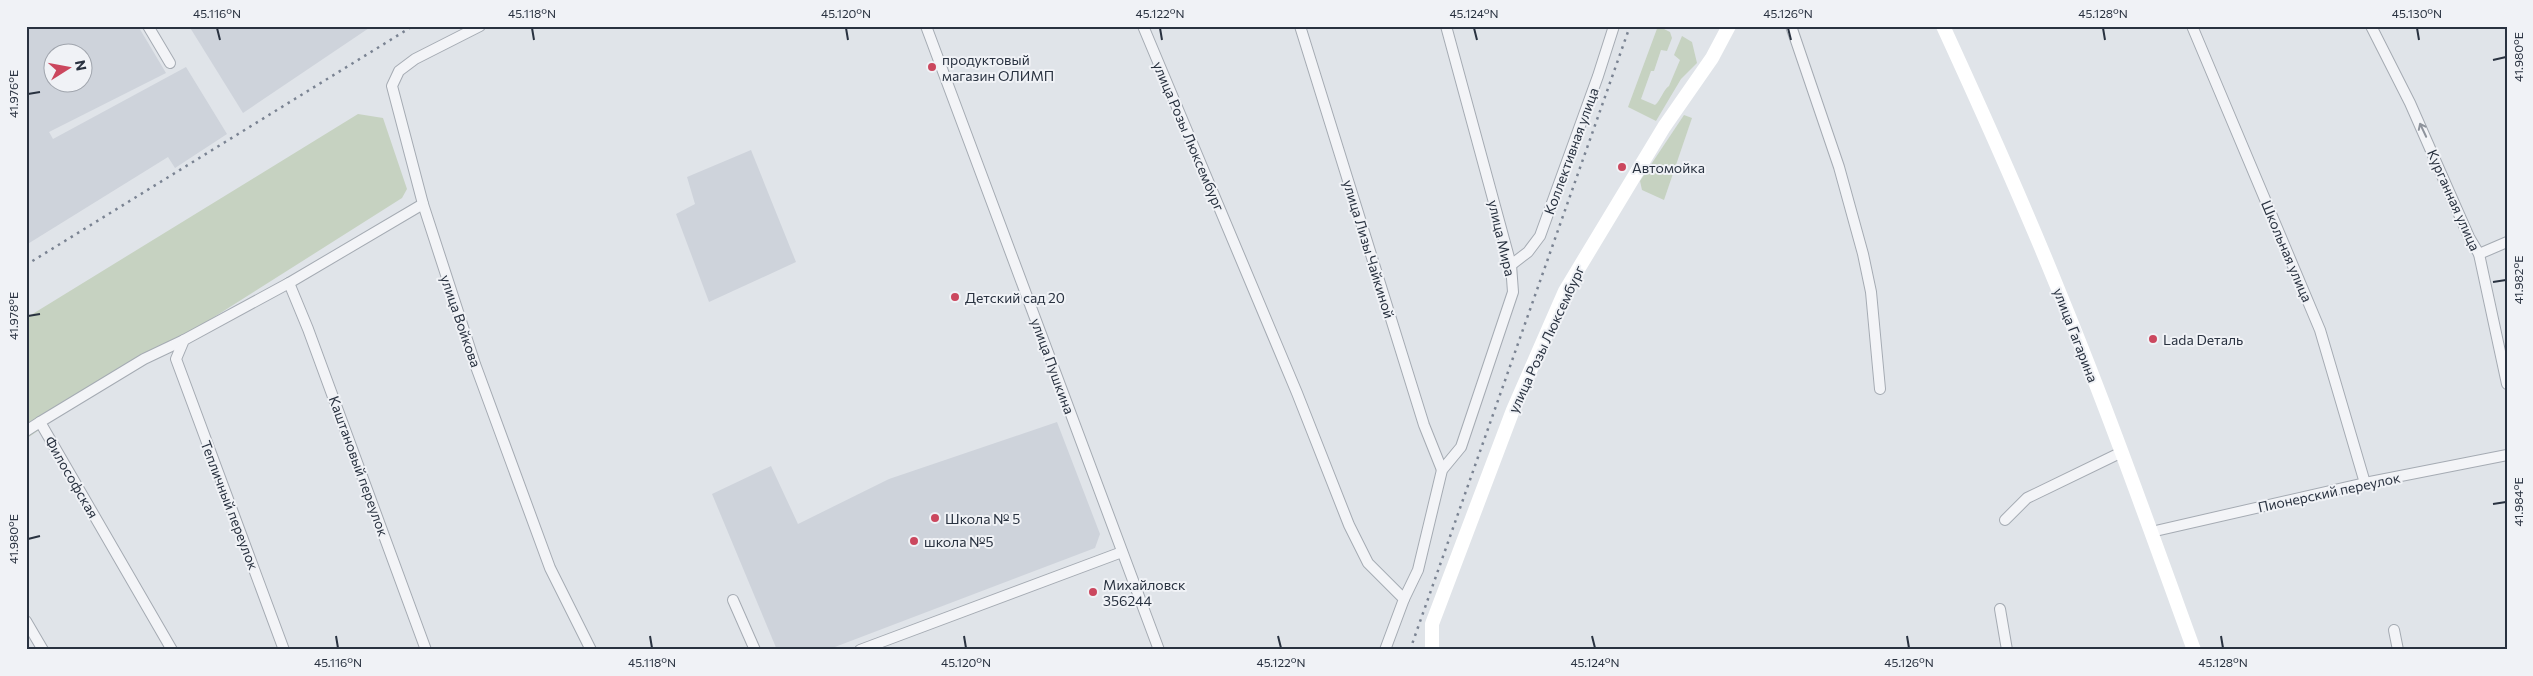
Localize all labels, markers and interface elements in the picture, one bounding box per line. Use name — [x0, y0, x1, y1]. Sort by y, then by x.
text: 45.116°N — [193, 6, 241, 20]
text: 45.118°N — [508, 6, 556, 20]
text: 45.120°N — [821, 6, 871, 20]
text: 45.122°N — [1135, 6, 1185, 20]
text: 45.124°N — [1449, 6, 1499, 20]
text: 45.126°N — [1763, 6, 1813, 20]
text: 45.128°N — [2078, 6, 2128, 20]
text: 45.130°N — [2392, 6, 2442, 20]
text: 41.980°E — [2511, 32, 2525, 82]
north arrow — [42, 42, 92, 92]
place label: продуктовый магазин ОЛИМП — [942, 51, 1054, 84]
text: N — [72, 59, 91, 72]
street label: улица Розы Люксембург — [1150, 59, 1228, 213]
marker: продуктовый магазин ОЛИМП — [926, 61, 938, 73]
text: 41.976°E — [6, 70, 20, 118]
street label: Коллективная улица — [1540, 85, 1602, 217]
one-way arrow — [2418, 123, 2427, 138]
street label: Курганная улица — [2424, 147, 2484, 253]
place label: Автомойка — [1632, 159, 1705, 176]
marker: Автомойка — [1616, 161, 1628, 173]
street label: улица Лизы Чайкиной — [1340, 178, 1398, 320]
street label: улица Мира — [1485, 198, 1519, 278]
street label: Школьная улица — [2258, 198, 2316, 304]
text: 41.982°E — [2511, 256, 2525, 304]
street label: улица Розы Люксембург — [1504, 263, 1588, 415]
street label: улица Войкова — [437, 273, 485, 369]
street label: улица Гагарина — [2050, 285, 2102, 385]
place label: Детский сад 20 — [965, 289, 1065, 306]
marker: Детский сад 20 — [949, 291, 961, 303]
text: 41.978°E — [6, 292, 20, 340]
street label: улица Пушкина — [1028, 316, 1078, 416]
place label: Lada Dеталь — [2163, 331, 2243, 348]
marker: Lada Dеталь — [2147, 333, 2159, 345]
street label: Каштановый переулок — [326, 393, 393, 539]
street label: Философская — [42, 433, 102, 521]
street label: Тепличный переулок — [197, 438, 263, 573]
street label: Пионерский переулок — [2256, 469, 2402, 515]
text: 41.984°E — [2511, 477, 2525, 527]
place label: Школа № 5 — [945, 510, 1020, 527]
marker: Школа № 5 — [929, 512, 941, 524]
text: 41.980°E — [6, 514, 20, 564]
place label: школа №5 — [924, 533, 994, 550]
marker: школа №5 — [908, 535, 920, 547]
place label: Михайловск 356244 — [1103, 576, 1186, 609]
marker: Михайловск 356244 — [1087, 586, 1099, 598]
text: 45.116°N — [314, 655, 362, 669]
text: 45.118°N — [628, 655, 676, 669]
text: 45.120°N — [941, 655, 991, 669]
text: 45.122°N — [1256, 655, 1306, 669]
text: 45.124°N — [1570, 655, 1620, 669]
text: 45.126°N — [1884, 655, 1934, 669]
text: 45.128°N — [2198, 655, 2248, 669]

